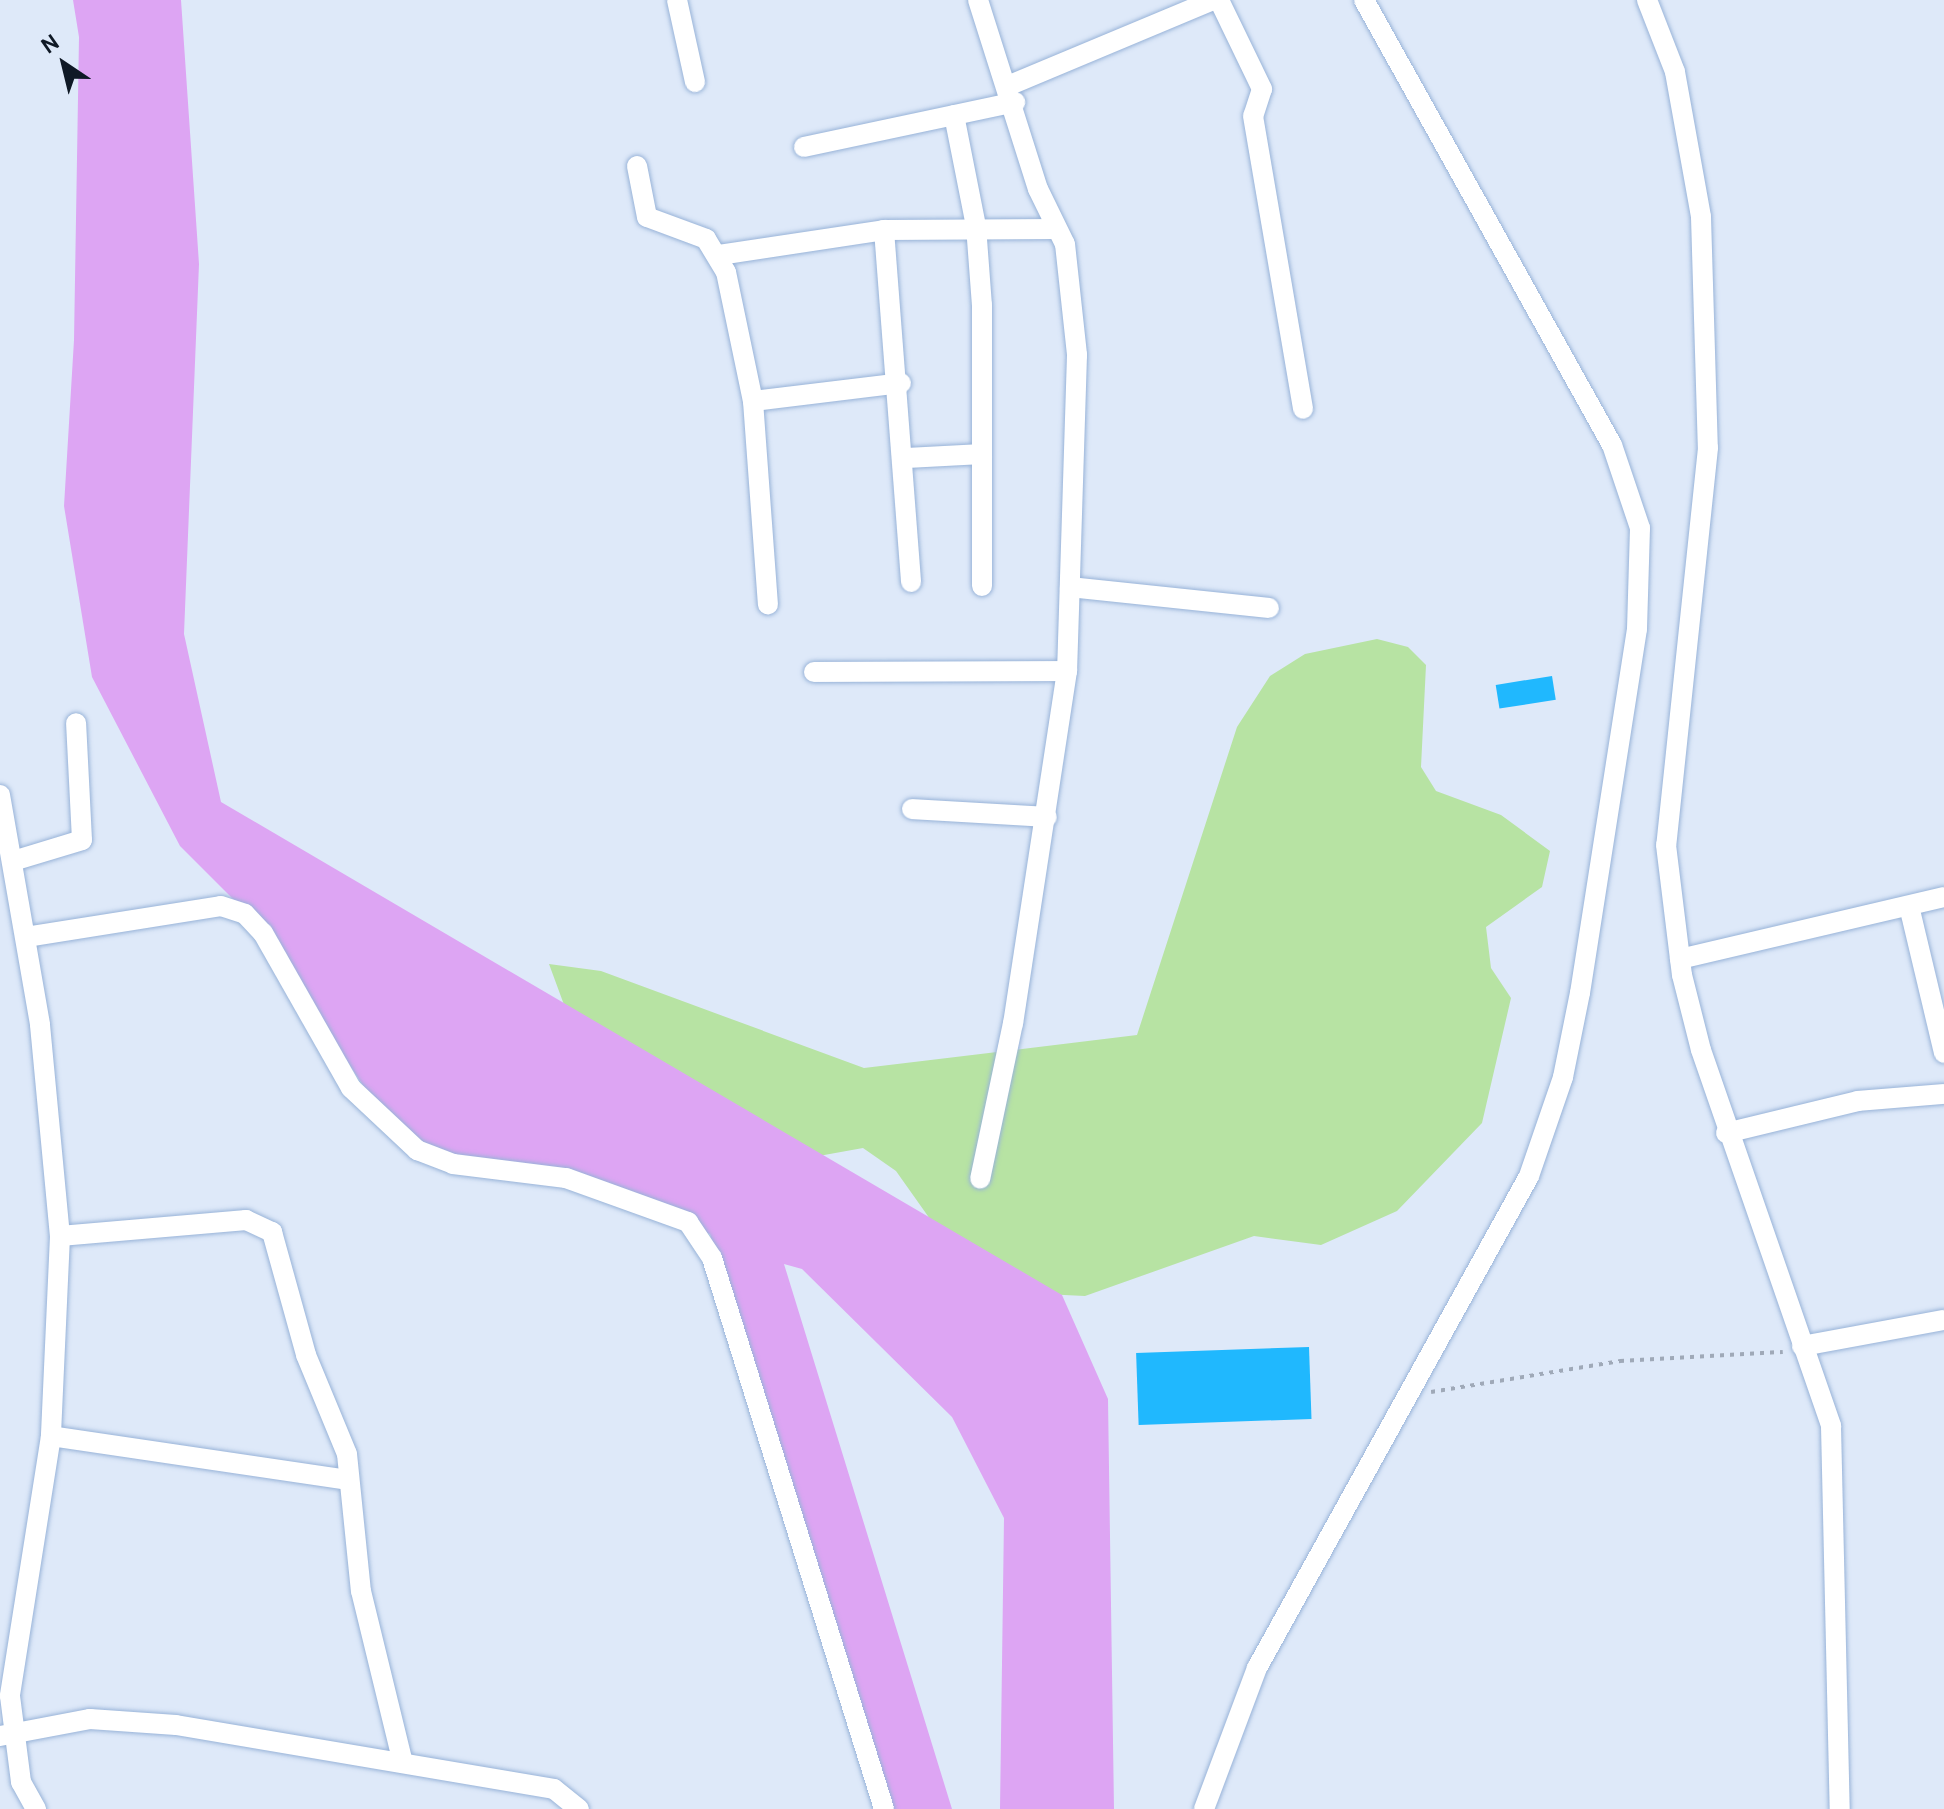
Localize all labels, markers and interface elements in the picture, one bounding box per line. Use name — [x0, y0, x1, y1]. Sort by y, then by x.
north arrow — [24, 24, 104, 104]
text: N — [36, 28, 64, 59]

